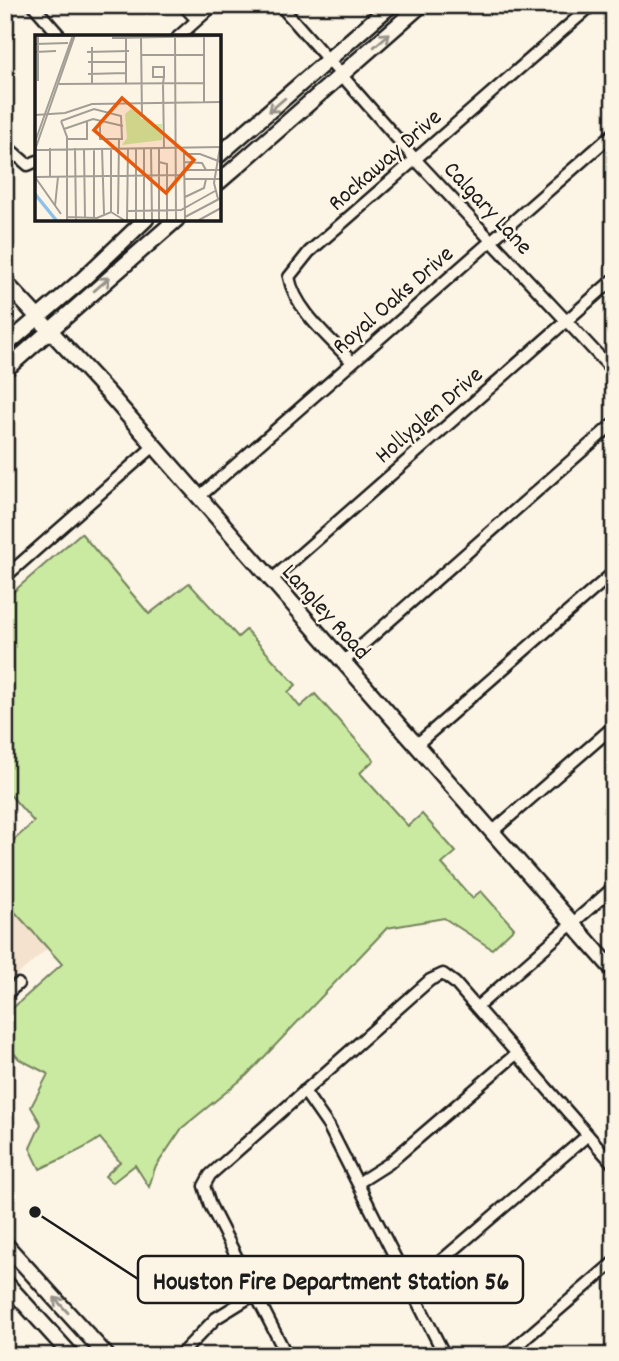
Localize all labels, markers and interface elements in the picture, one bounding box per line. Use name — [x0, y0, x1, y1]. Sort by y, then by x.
one-way arrow — [372, 32, 390, 48]
inset map — [35, 35, 220, 220]
one-way arrow — [269, 97, 287, 113]
street label: Rockaway Drive — [321, 102, 450, 220]
street label: Calgary Lane — [434, 155, 539, 264]
street label: Royal Oaks Drive — [326, 239, 462, 364]
one-way arrow — [93, 276, 111, 292]
street label: Hollyglen Drive — [368, 360, 492, 473]
street label: Langley Road — [272, 557, 377, 669]
callout: Houston Fire Department Station 56 — [138, 1256, 523, 1303]
text: Houston Fire Department Station 56 — [153, 1265, 509, 1302]
one-way arrow — [53, 1297, 70, 1314]

